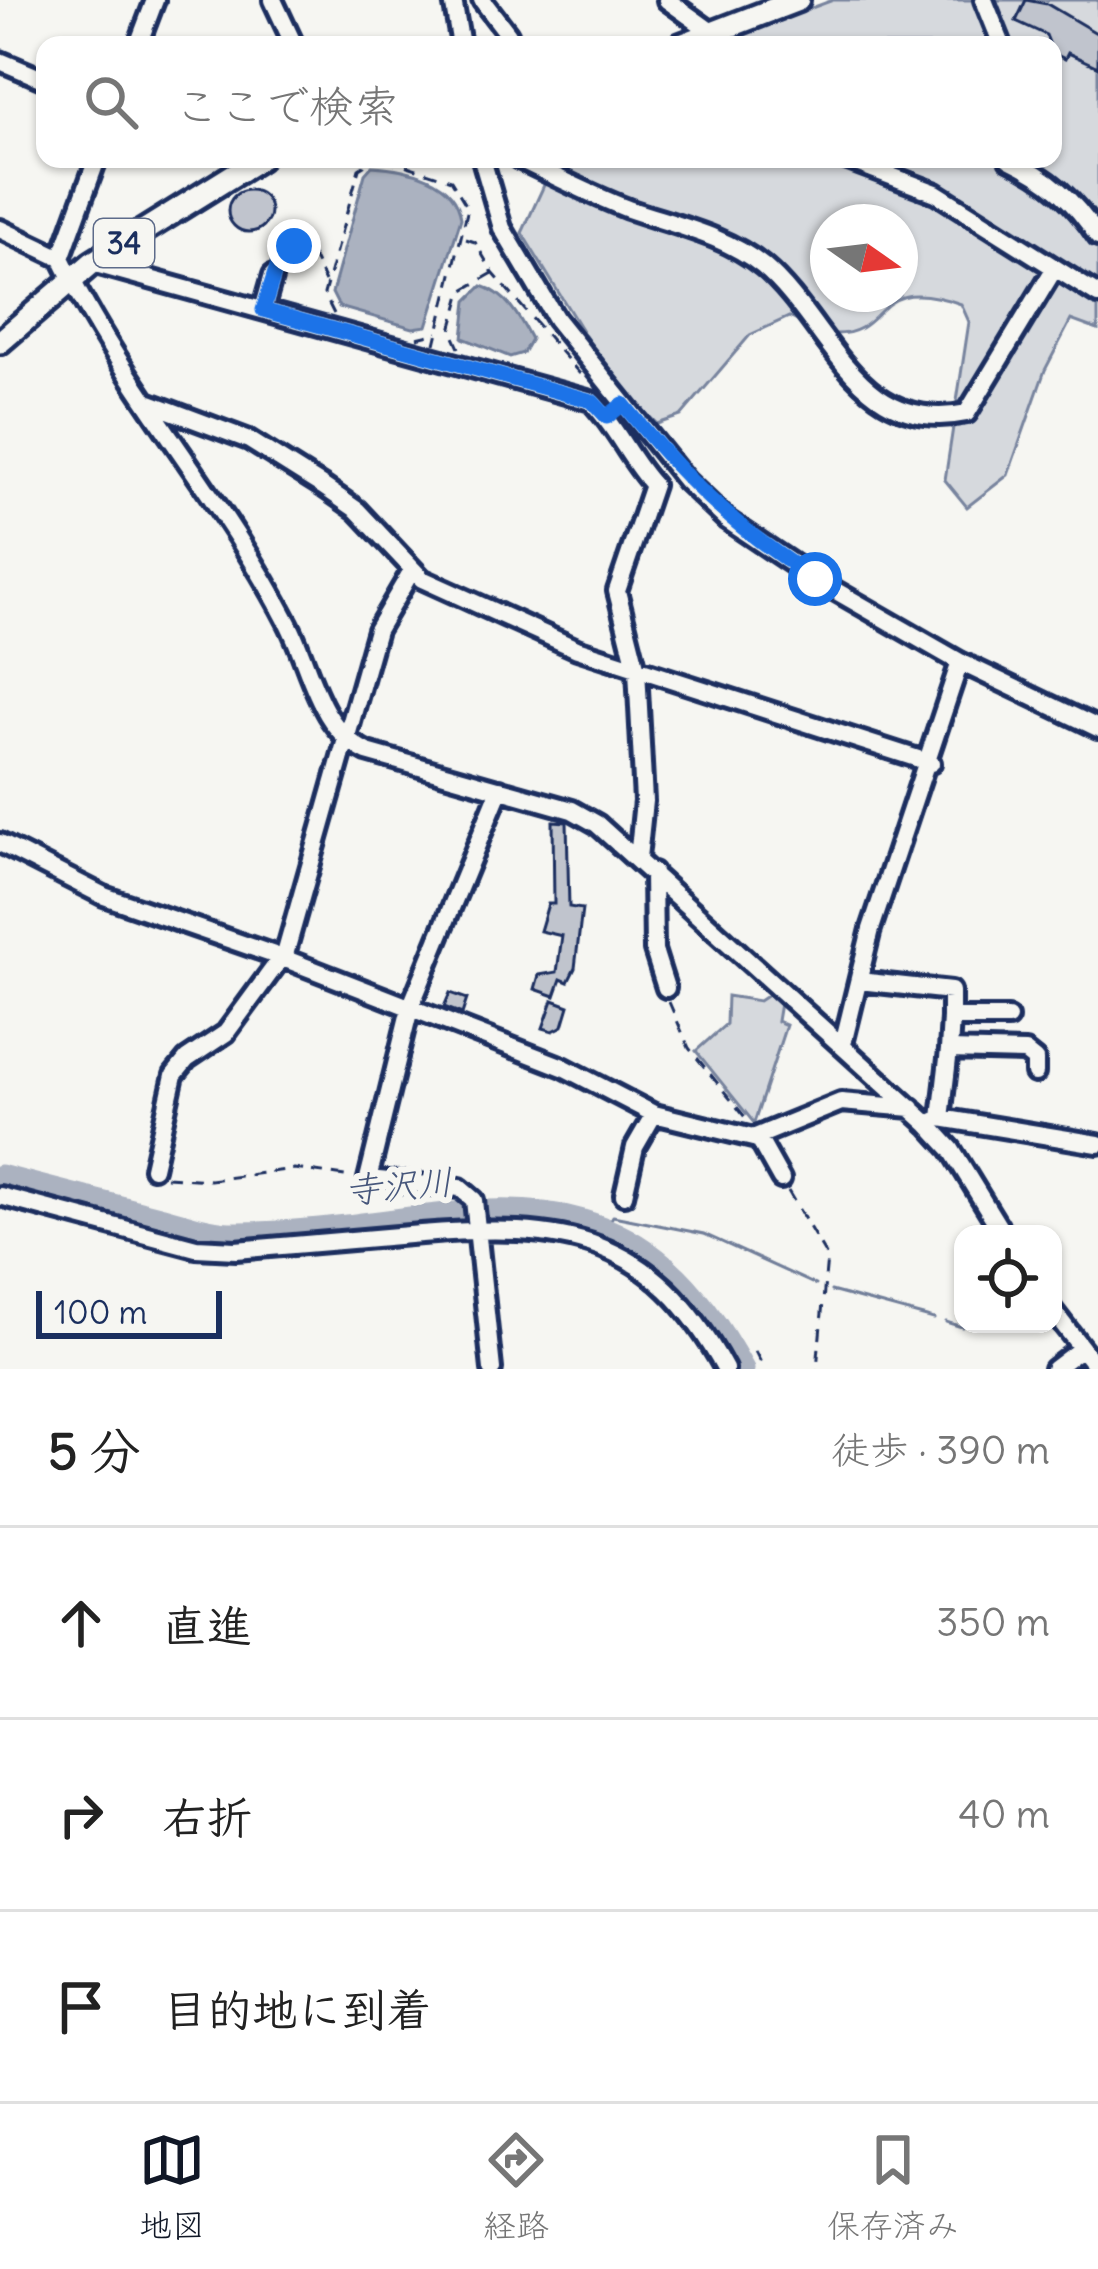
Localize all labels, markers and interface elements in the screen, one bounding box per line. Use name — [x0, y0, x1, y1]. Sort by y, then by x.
search box — [36, 36, 1062, 168]
icon: search — [78, 69, 144, 135]
text: ここで検索 — [174, 78, 399, 134]
north arrow — [810, 204, 918, 312]
road number: 34 — [94, 219, 154, 267]
route end — [267, 219, 321, 273]
route start — [788, 552, 842, 606]
water label: 寺沢川 — [343, 1159, 455, 1213]
map controls — [954, 1225, 1062, 1333]
button: locate — [954, 1225, 1062, 1333]
scale bar — [36, 1285, 222, 1338]
text: 100 m — [54, 1291, 147, 1333]
text: 5 分 — [48, 1419, 140, 1483]
text: 徒歩 · 390 m — [831, 1426, 1050, 1475]
icon: ahead — [48, 1590, 114, 1656]
text: 直進 — [162, 1598, 252, 1654]
text: 350 m — [936, 1598, 1050, 1647]
icon: right — [48, 1782, 114, 1848]
text: 右折 — [162, 1790, 252, 1846]
text: 40 m — [958, 1790, 1050, 1839]
icon: arrive — [48, 1974, 114, 2040]
text: 目的地に到着 — [162, 1982, 432, 2038]
tab: 地図 — [139, 2127, 205, 2247]
tab: 経路 — [483, 2127, 549, 2247]
tab: 保存済み — [827, 2127, 959, 2247]

